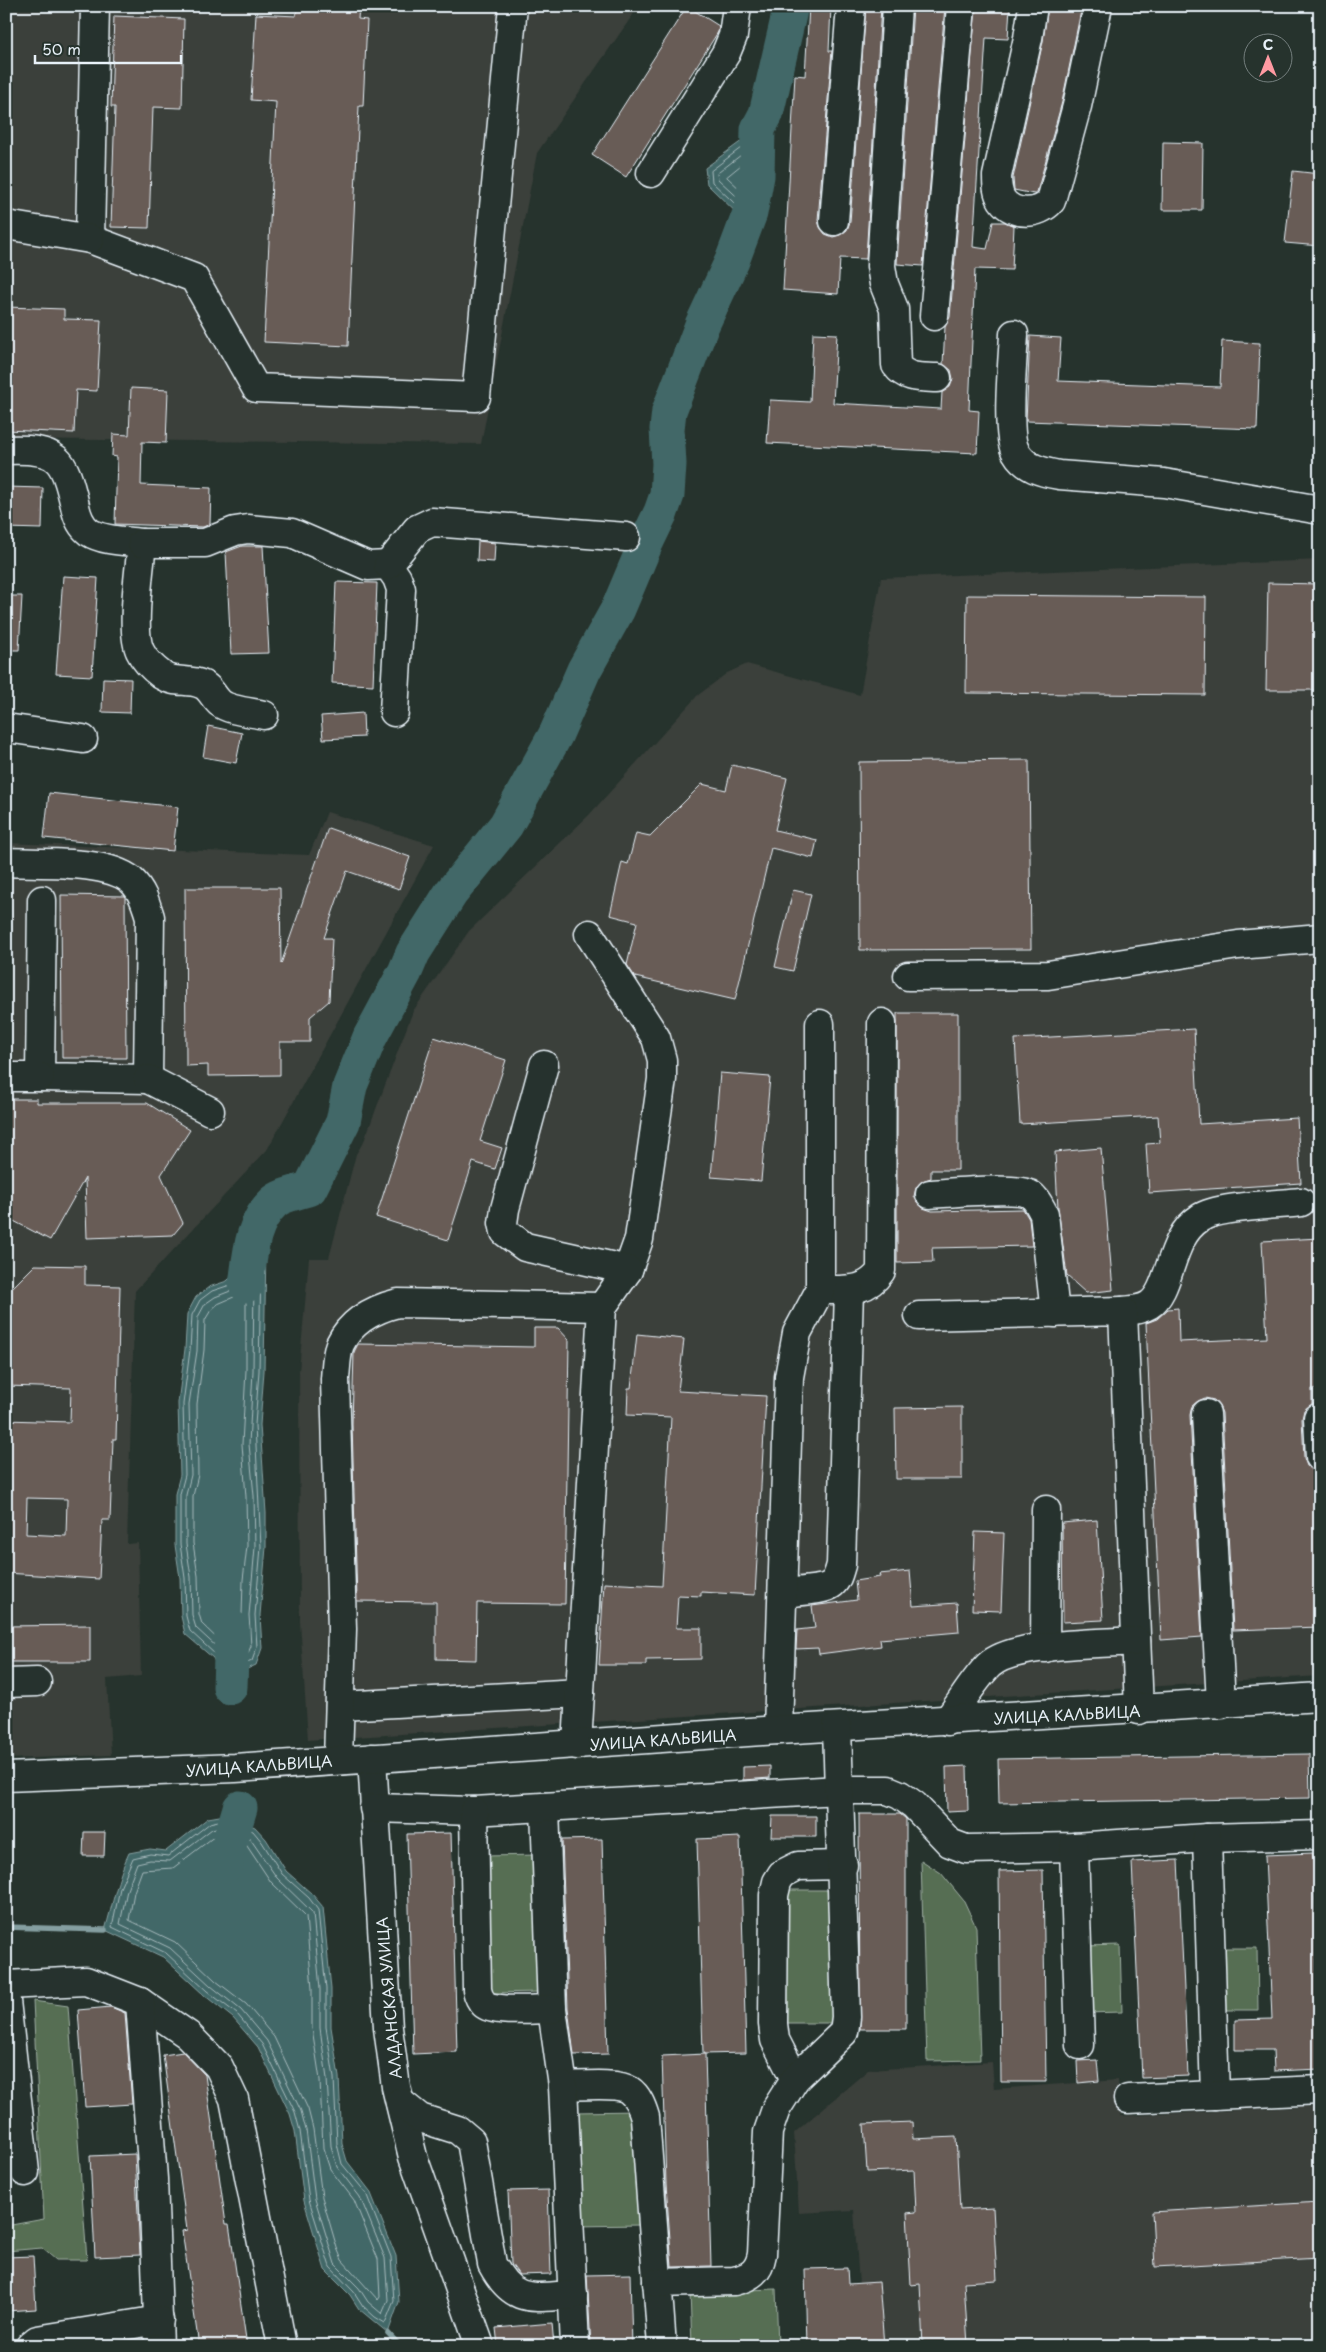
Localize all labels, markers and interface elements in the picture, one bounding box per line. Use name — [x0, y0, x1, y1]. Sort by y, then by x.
scale bar — [35, 32, 181, 64]
north arrow — [1244, 32, 1294, 82]
text: С — [1263, 34, 1273, 55]
text: 50 m — [42, 37, 81, 60]
street label: УЛИЦА КАЛЬВИЦА — [993, 1699, 1141, 1729]
street label: УЛИЦА КАЛЬВИЦА — [589, 1722, 737, 1756]
street label: УЛИЦА КАЛЬВИЦА — [185, 1748, 333, 1782]
street label: АЛДАНСКАЯ УЛИЦА — [369, 1916, 407, 2080]

